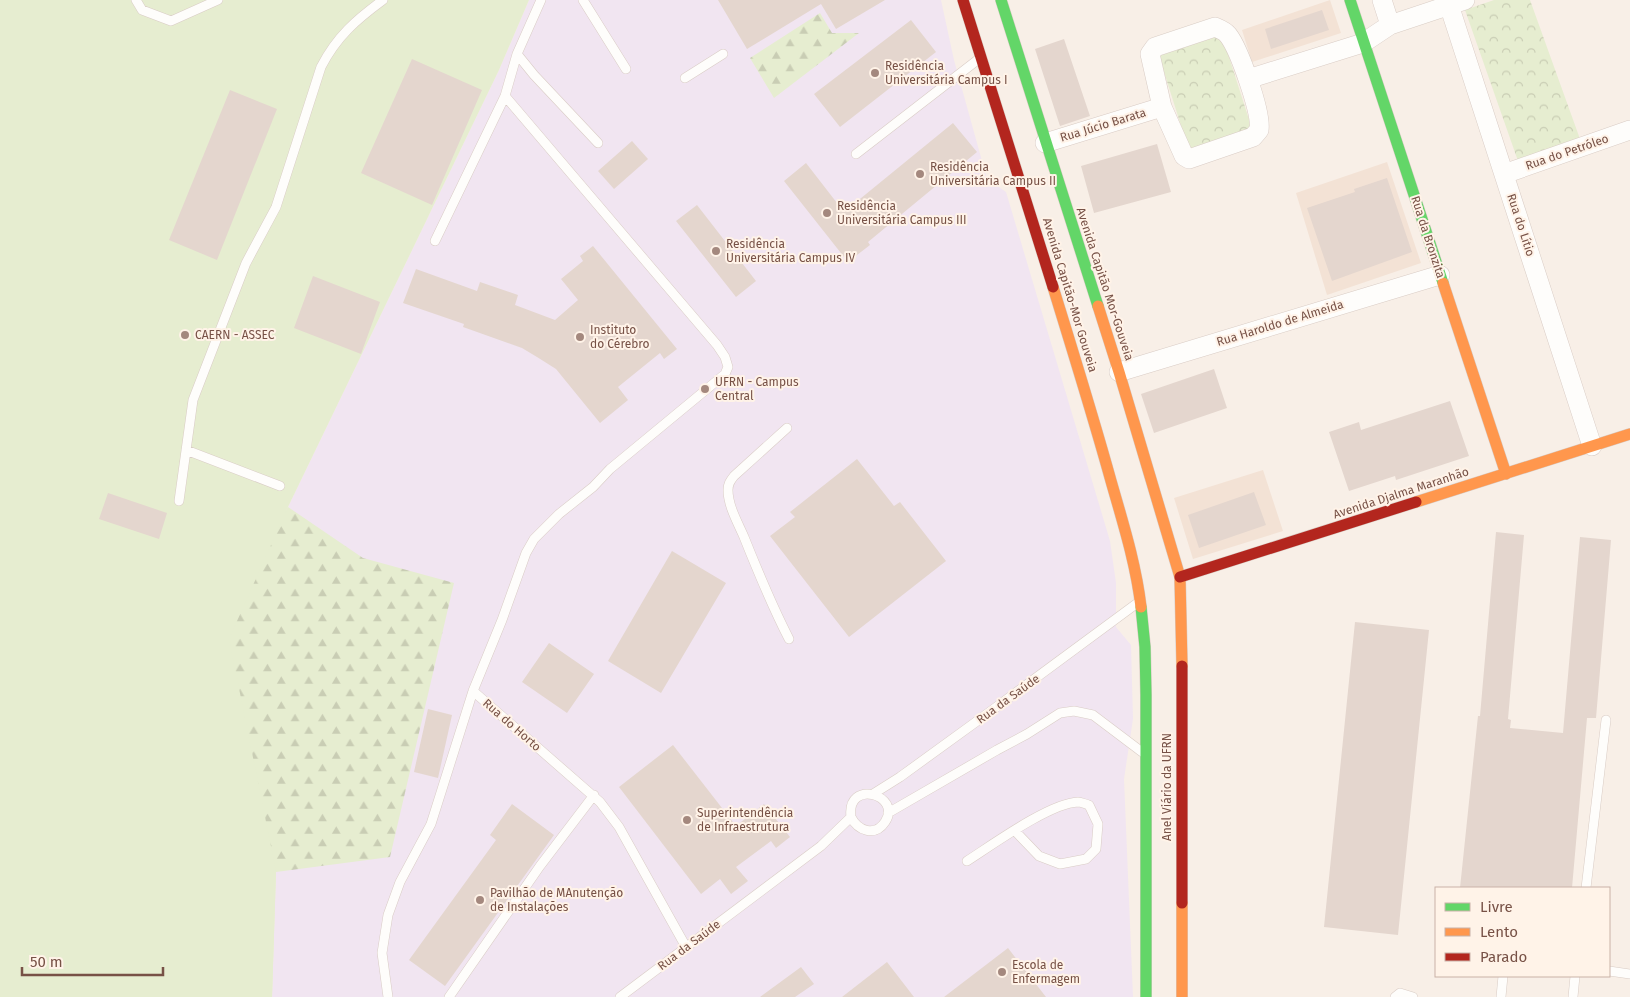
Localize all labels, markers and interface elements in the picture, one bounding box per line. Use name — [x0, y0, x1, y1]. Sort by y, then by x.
place label: Residência Universitária Campus I — [885, 59, 1008, 87]
marker: Residência Universitária Campus I — [869, 67, 881, 79]
street label: Rua Júcio Barata — [1058, 105, 1148, 145]
street label: Rua do Petróleo — [1524, 131, 1610, 173]
place label: Residência Universitária Campus II — [930, 160, 1056, 188]
marker: Residência Universitária Campus II — [914, 168, 926, 180]
street label: Rua do Lítio — [1504, 192, 1538, 258]
street label: Rua da Bronzita — [1408, 194, 1448, 280]
place label: Residência Universitária Campus III — [837, 199, 967, 227]
street label: Avenida Capitão Mor-Gouveia — [1074, 206, 1136, 362]
marker: Residência Universitária Campus III — [821, 207, 833, 219]
street label: Avenida Capitão-Mor Gouveia — [1040, 216, 1100, 374]
place label: Residência Universitária Campus IV — [726, 237, 856, 265]
marker: Residência Universitária Campus IV — [710, 245, 722, 257]
street label: Rua Haroldo de Almeida — [1215, 297, 1345, 349]
place label: Instituto do Cérebro — [590, 323, 650, 351]
place label: CAERN - ASSEC — [195, 328, 275, 342]
marker: CAERN - ASSEC — [179, 329, 191, 341]
marker: Instituto do Cérebro — [574, 331, 586, 343]
place label: UFRN - Campus Central — [715, 375, 799, 403]
marker: UFRN - Campus Central — [699, 383, 711, 395]
street label: Avenida Djalma Maranhão — [1331, 464, 1471, 522]
street label: Rua da Saúde — [974, 671, 1042, 727]
street label: Rua do Horto — [480, 696, 544, 754]
street label: Anel Viário da UFRN — [1160, 733, 1174, 841]
place label: Superintendência de Infraestrutura — [697, 806, 793, 834]
marker: Superintendência de Infraestrutura — [681, 814, 693, 826]
place label: Pavilhão de MAnutenção de Instalações — [490, 886, 623, 914]
legend — [1435, 887, 1610, 977]
marker: Pavilhão de MAnutenção de Instalações — [474, 894, 486, 906]
text: Livre — [1480, 898, 1513, 916]
street label: Rua da Saúde — [655, 917, 723, 973]
text: Lento — [1480, 923, 1518, 941]
scale bar — [22, 944, 164, 976]
text: Parado — [1480, 948, 1527, 966]
text: 50 m — [30, 953, 63, 971]
place label: Escola de Enfermagem — [1012, 958, 1080, 986]
marker: Escola de Enfermagem — [996, 966, 1008, 978]

